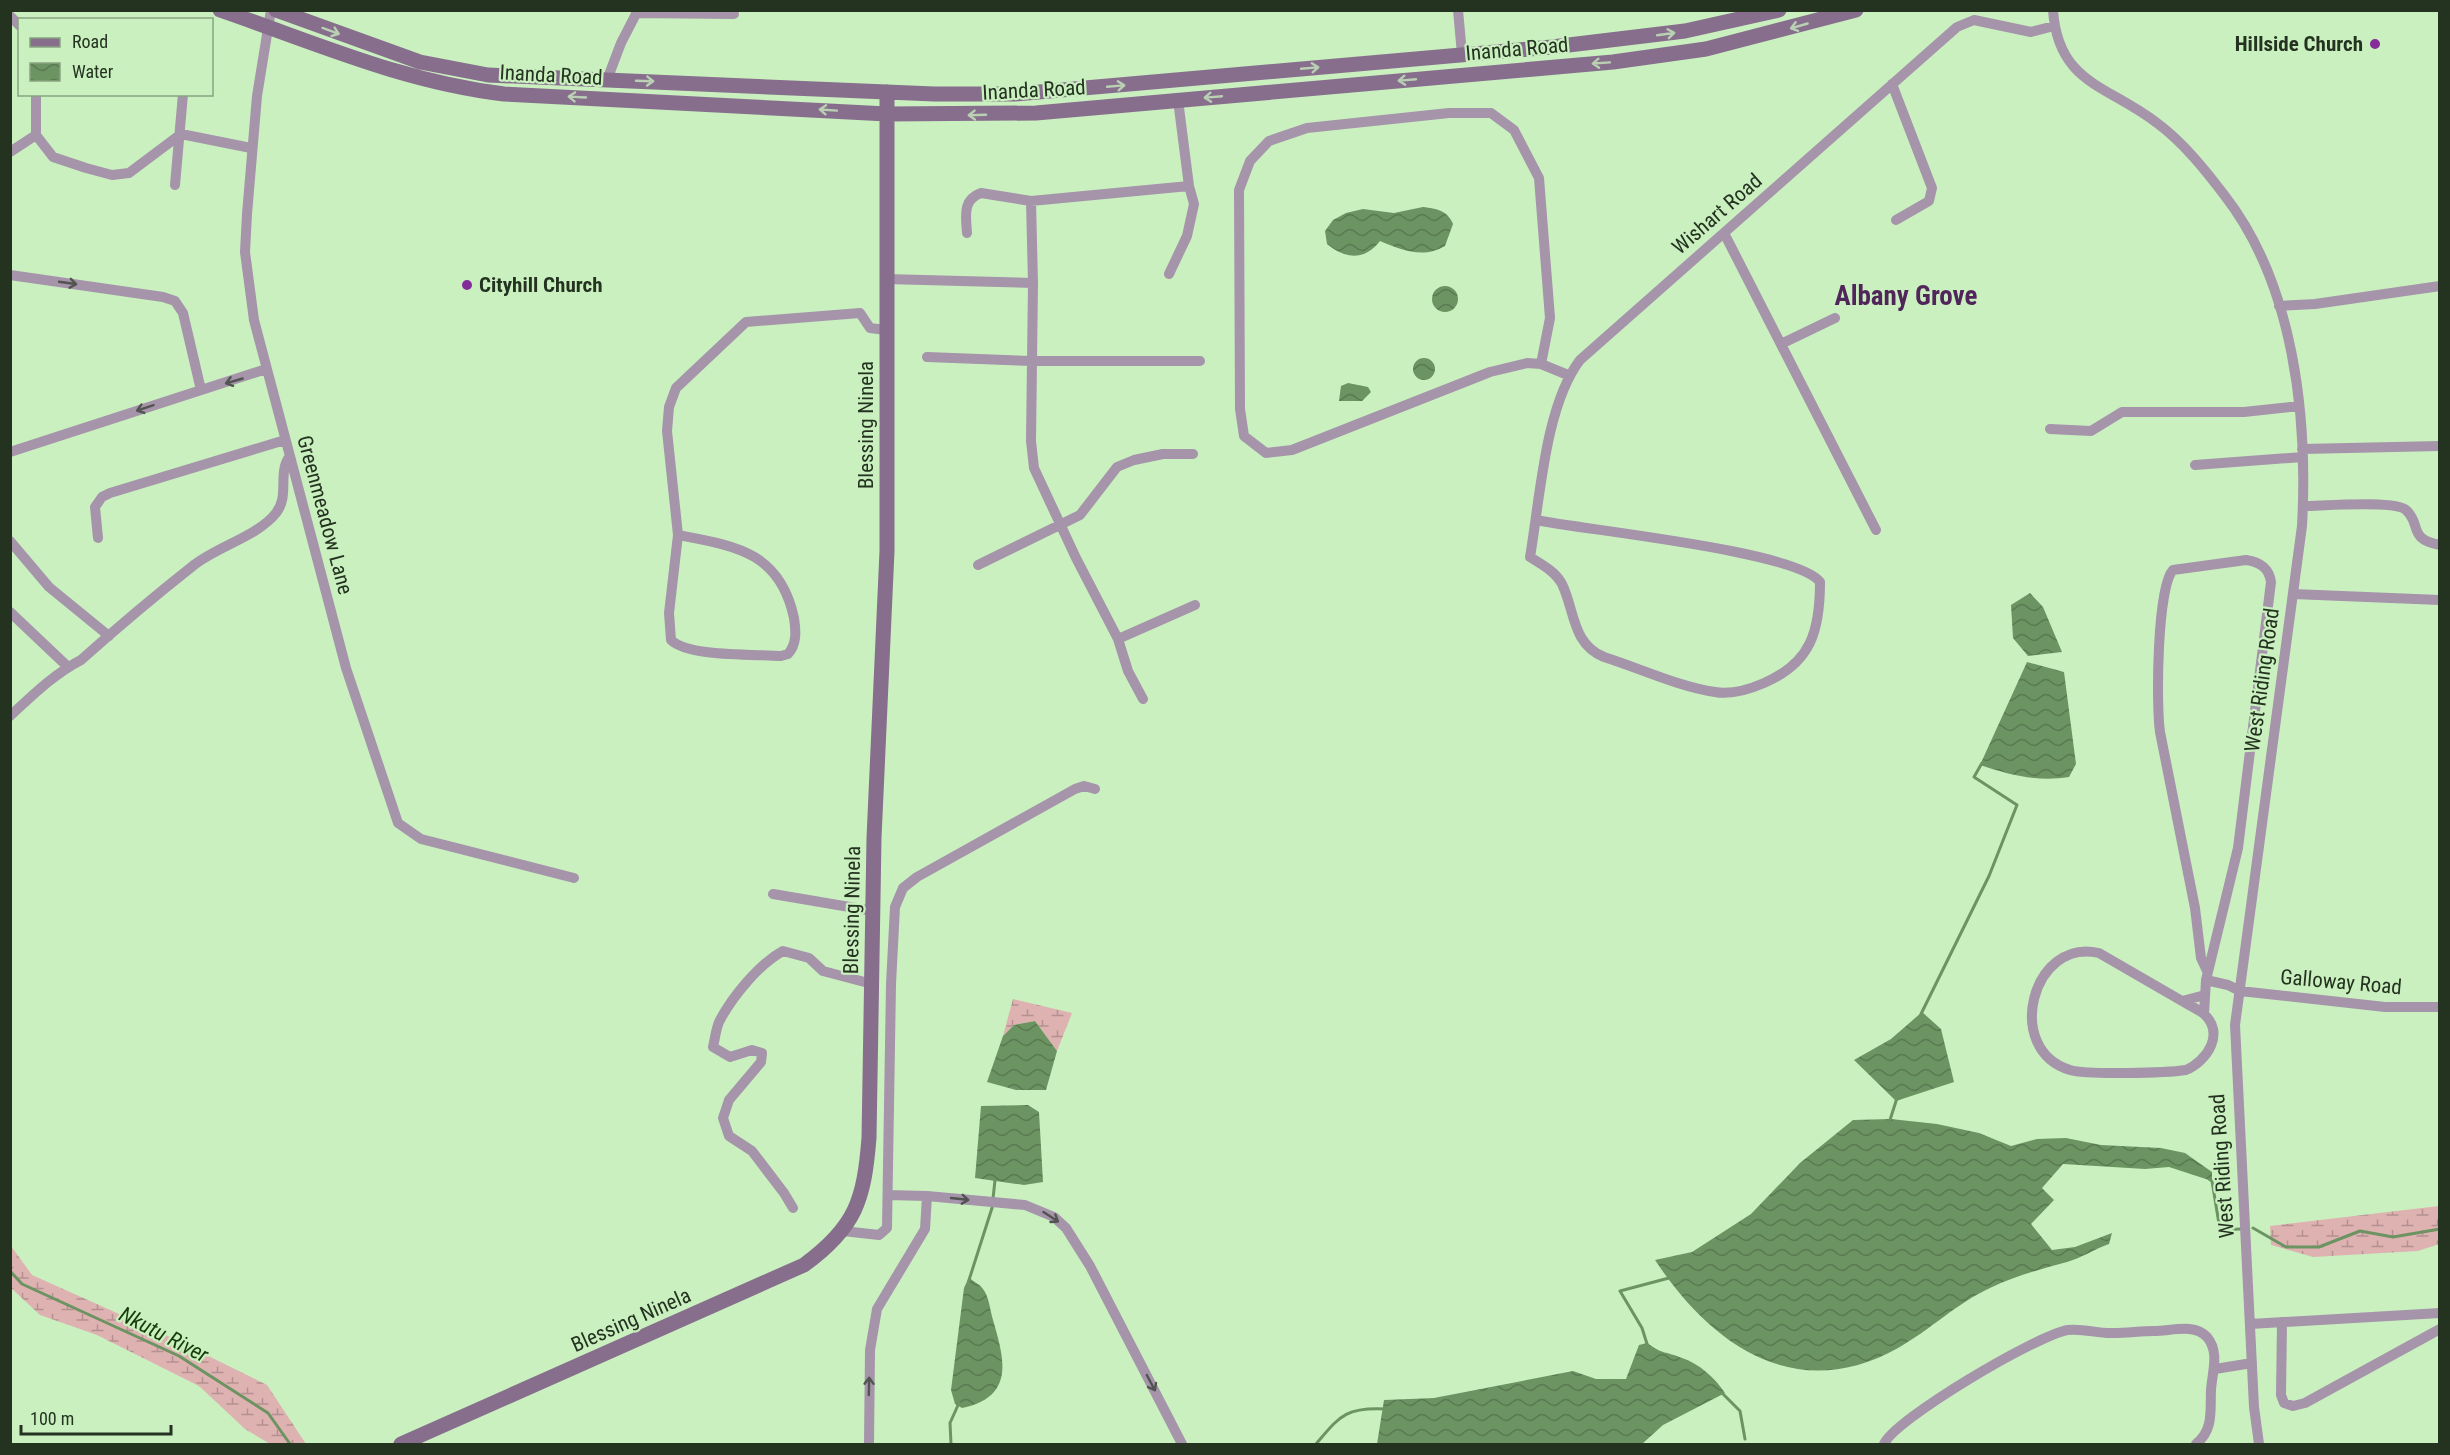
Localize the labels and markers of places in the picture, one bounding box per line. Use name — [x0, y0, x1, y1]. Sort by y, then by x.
place label: Hillside Church — [2235, 32, 2363, 56]
marker: Hillside Church — [2368, 37, 2382, 51]
place label: Cityhill Church — [479, 273, 602, 297]
marker: Cityhill Church — [460, 278, 474, 292]

